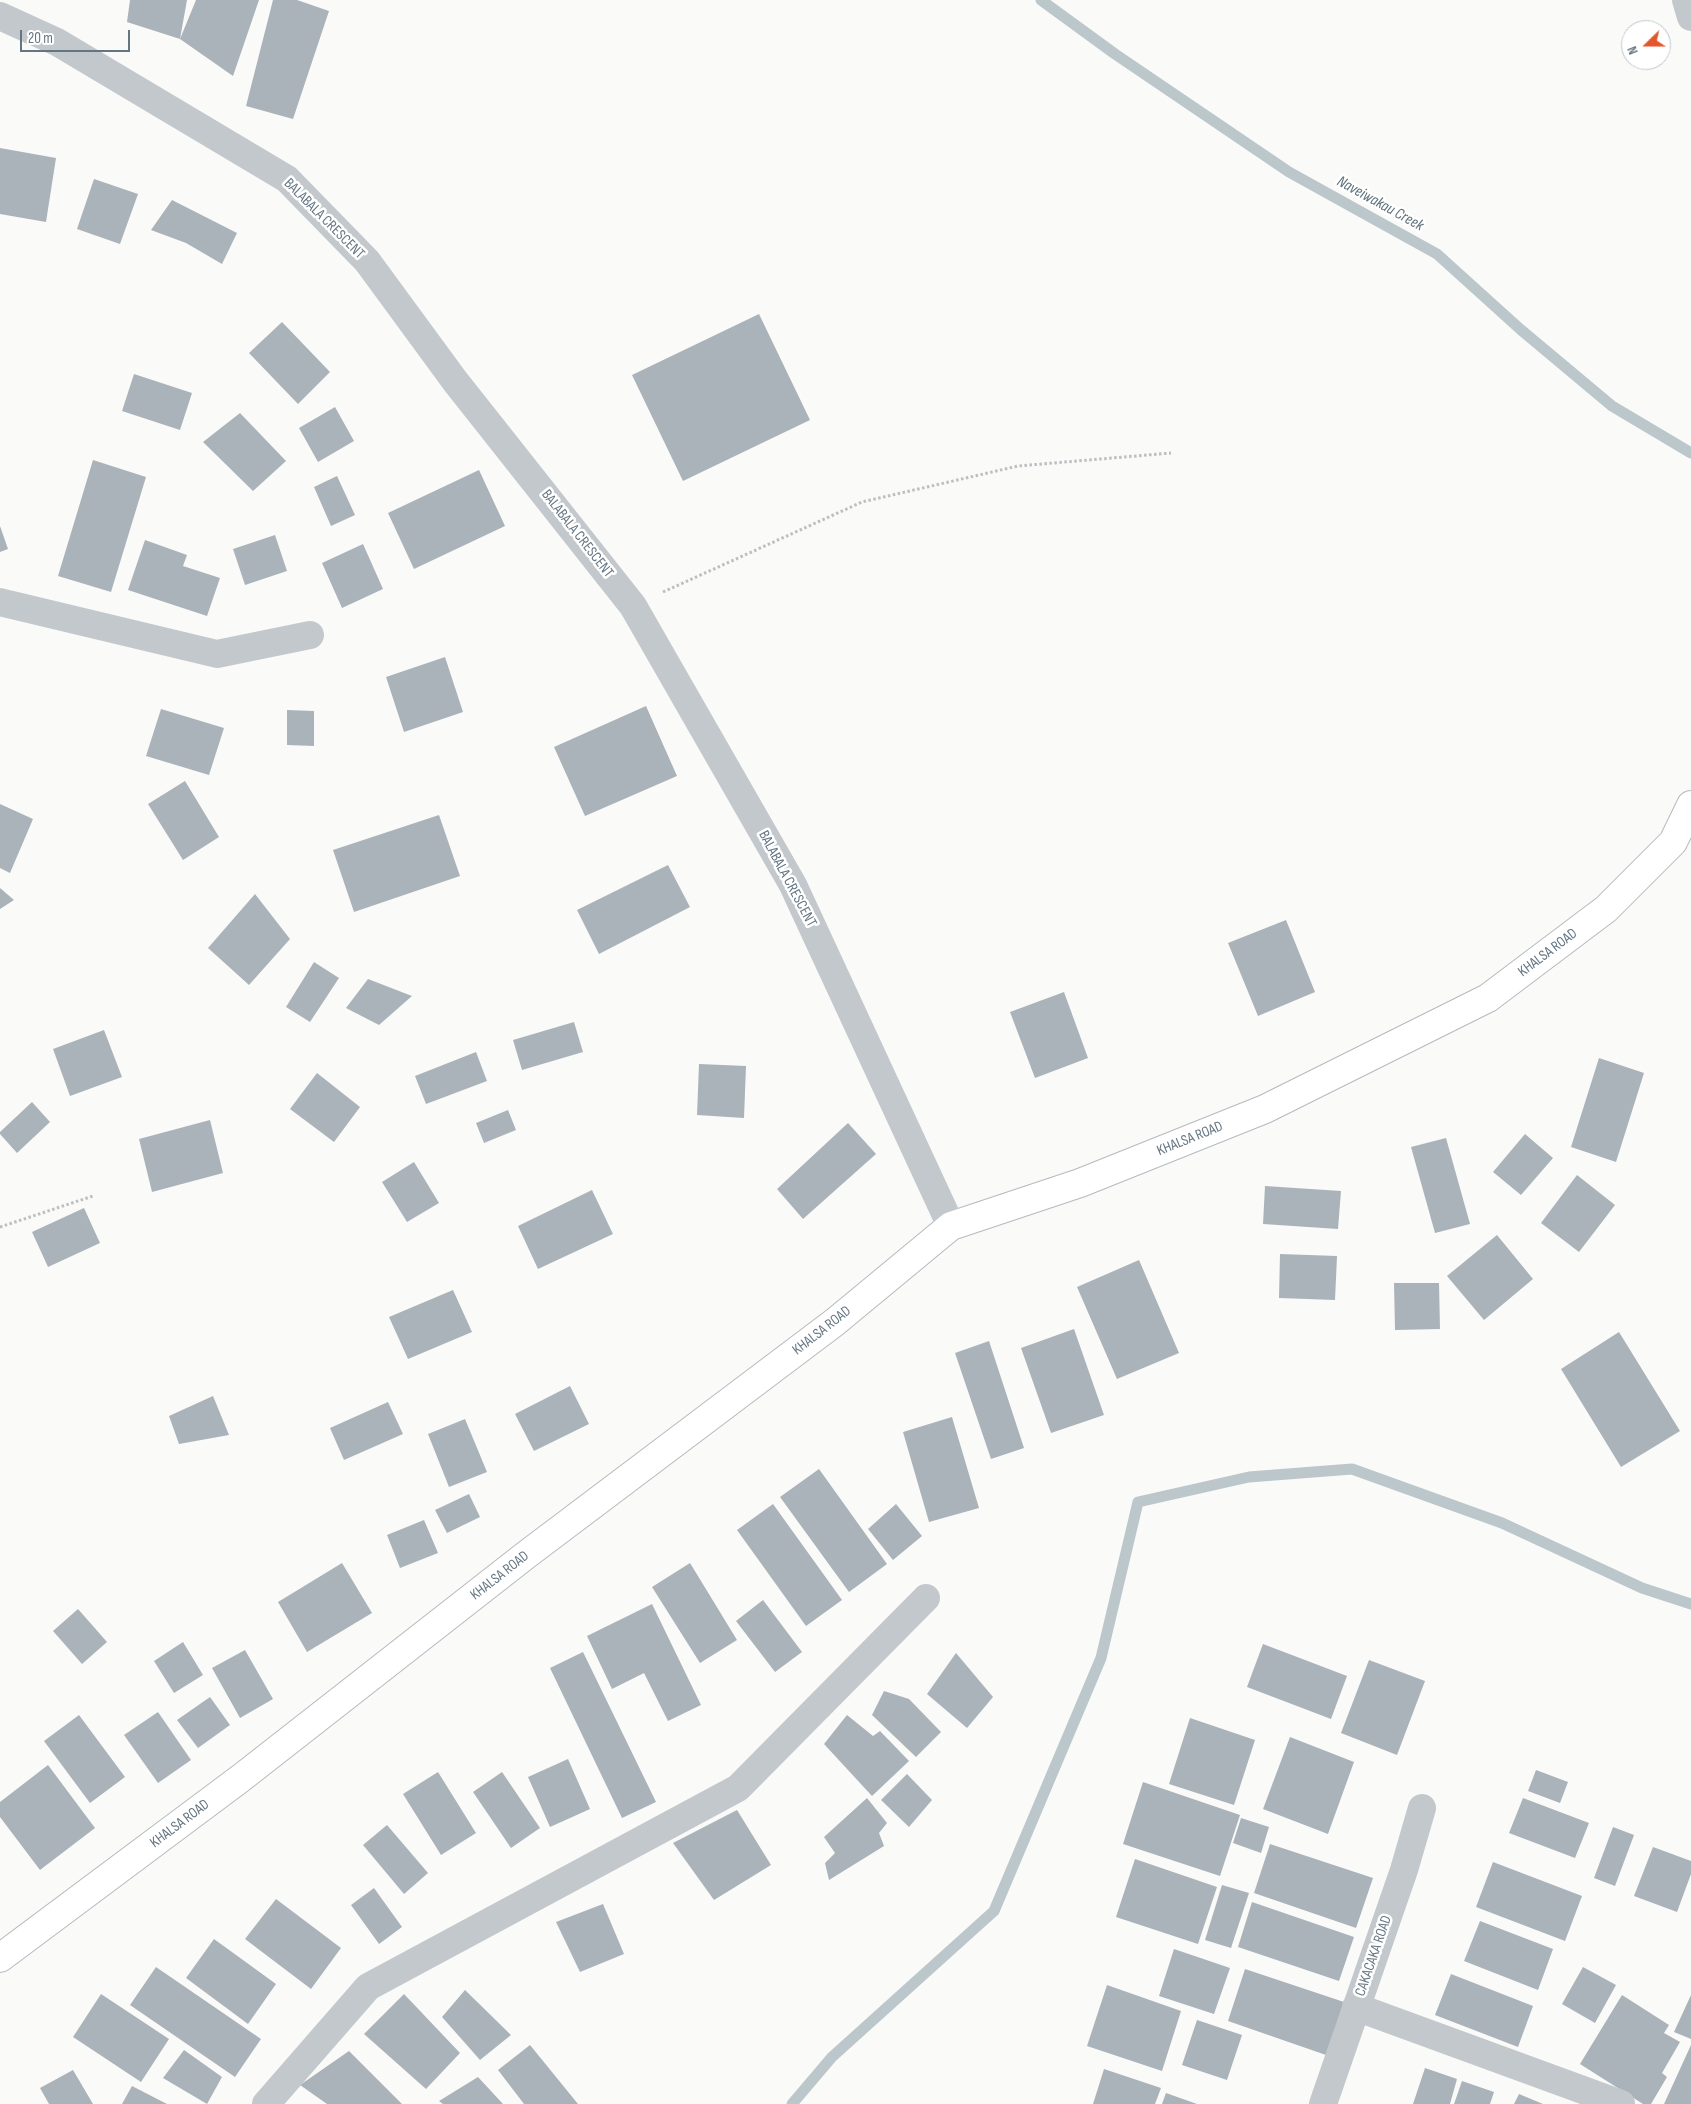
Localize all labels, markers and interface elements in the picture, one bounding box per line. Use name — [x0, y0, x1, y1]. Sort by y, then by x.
scale bar — [22, 20, 132, 52]
north arrow — [1621, 20, 1671, 70]
text: 20 m — [28, 29, 53, 48]
text: N — [1623, 44, 1642, 57]
water label: Naveiwakau Creek — [1333, 172, 1427, 236]
street label: BALABALA CRESCENT — [280, 175, 368, 263]
street label: BALABALA CRESCENT — [537, 486, 617, 582]
street label: BALABALA CRESCENT — [754, 828, 820, 930]
street label: KHALSA ROAD — [1515, 925, 1581, 981]
street label: KHALSA ROAD — [1154, 1118, 1226, 1160]
street label: KHALSA ROAD — [789, 1303, 855, 1359]
street label: KHALSA ROAD — [467, 1548, 533, 1604]
street label: KHALSA ROAD — [147, 1796, 213, 1852]
street label: CAKACAKA ROAD — [1352, 1913, 1396, 1999]

